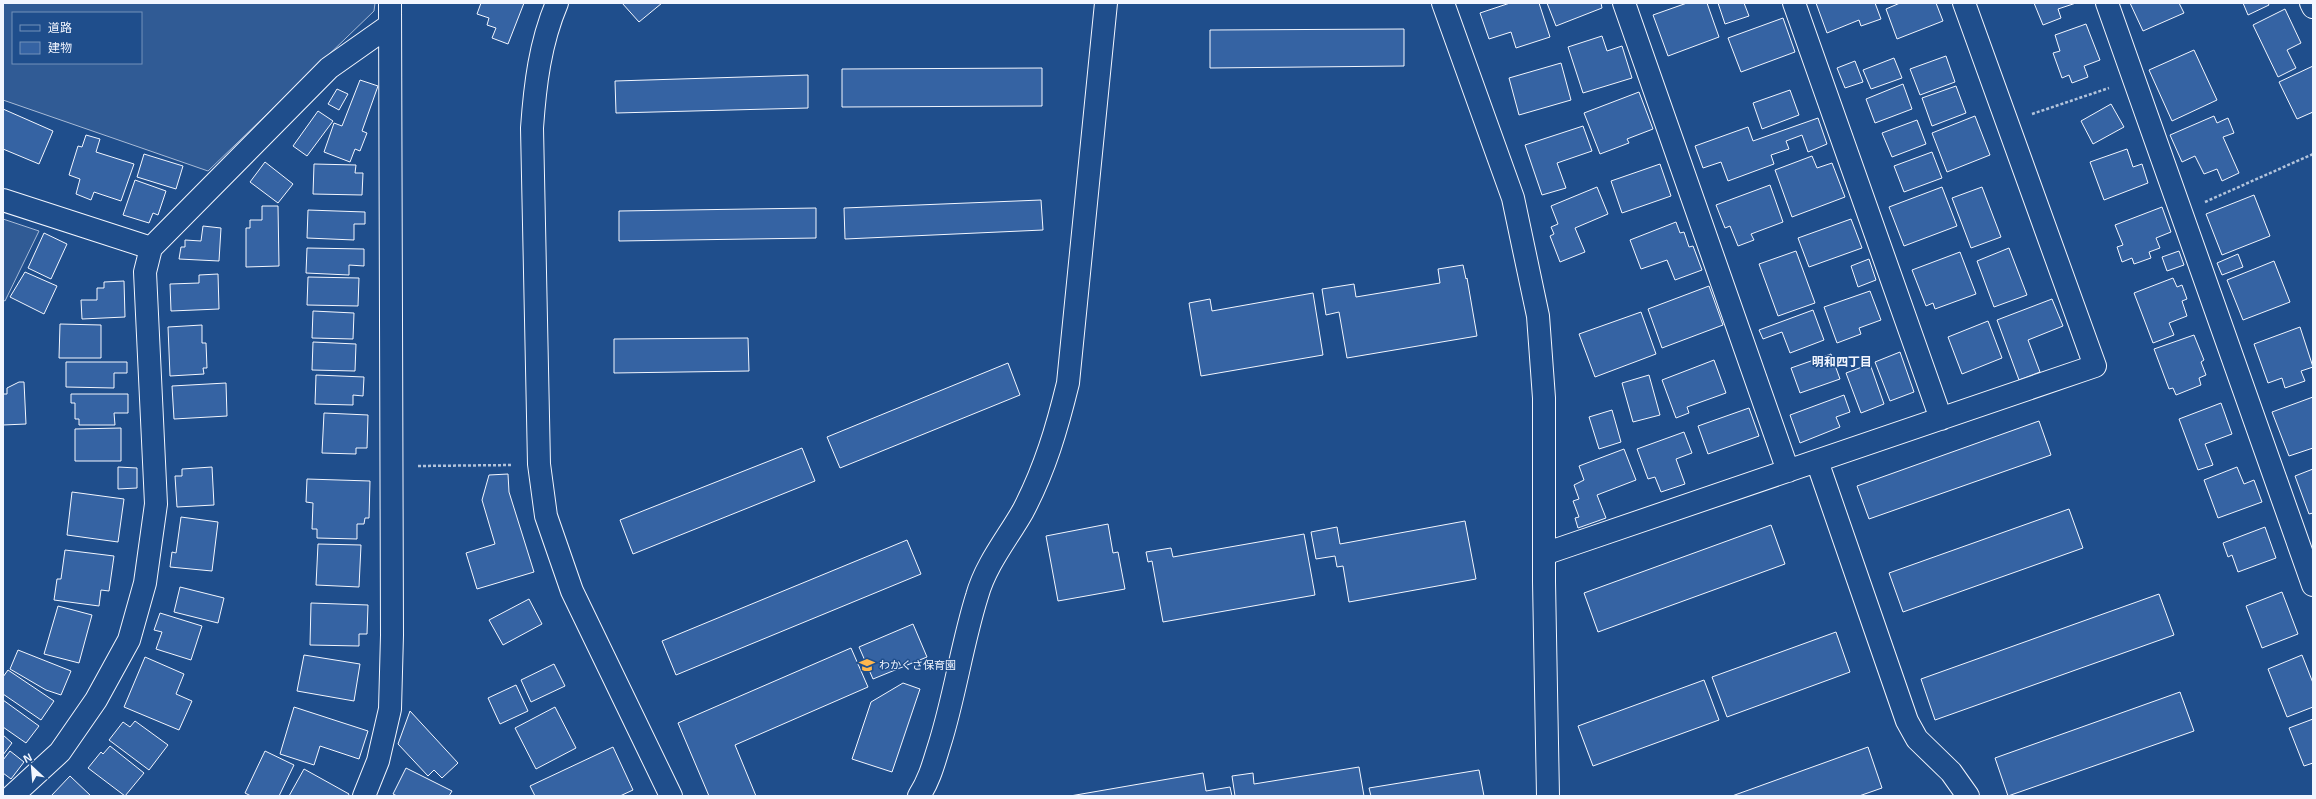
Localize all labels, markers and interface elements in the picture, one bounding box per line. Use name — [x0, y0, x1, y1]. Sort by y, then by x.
legend — [12, 12, 142, 64]
text: 道路 — [48, 21, 72, 35]
text: 建物 — [48, 41, 72, 55]
district label: 明和四丁目 — [1812, 355, 1872, 369]
school or university icon: わかくさ保育園 — [858, 656, 876, 674]
place label: わかくさ保育園 — [879, 659, 956, 671]
north arrow — [12, 747, 52, 787]
text: N — [21, 751, 34, 765]

